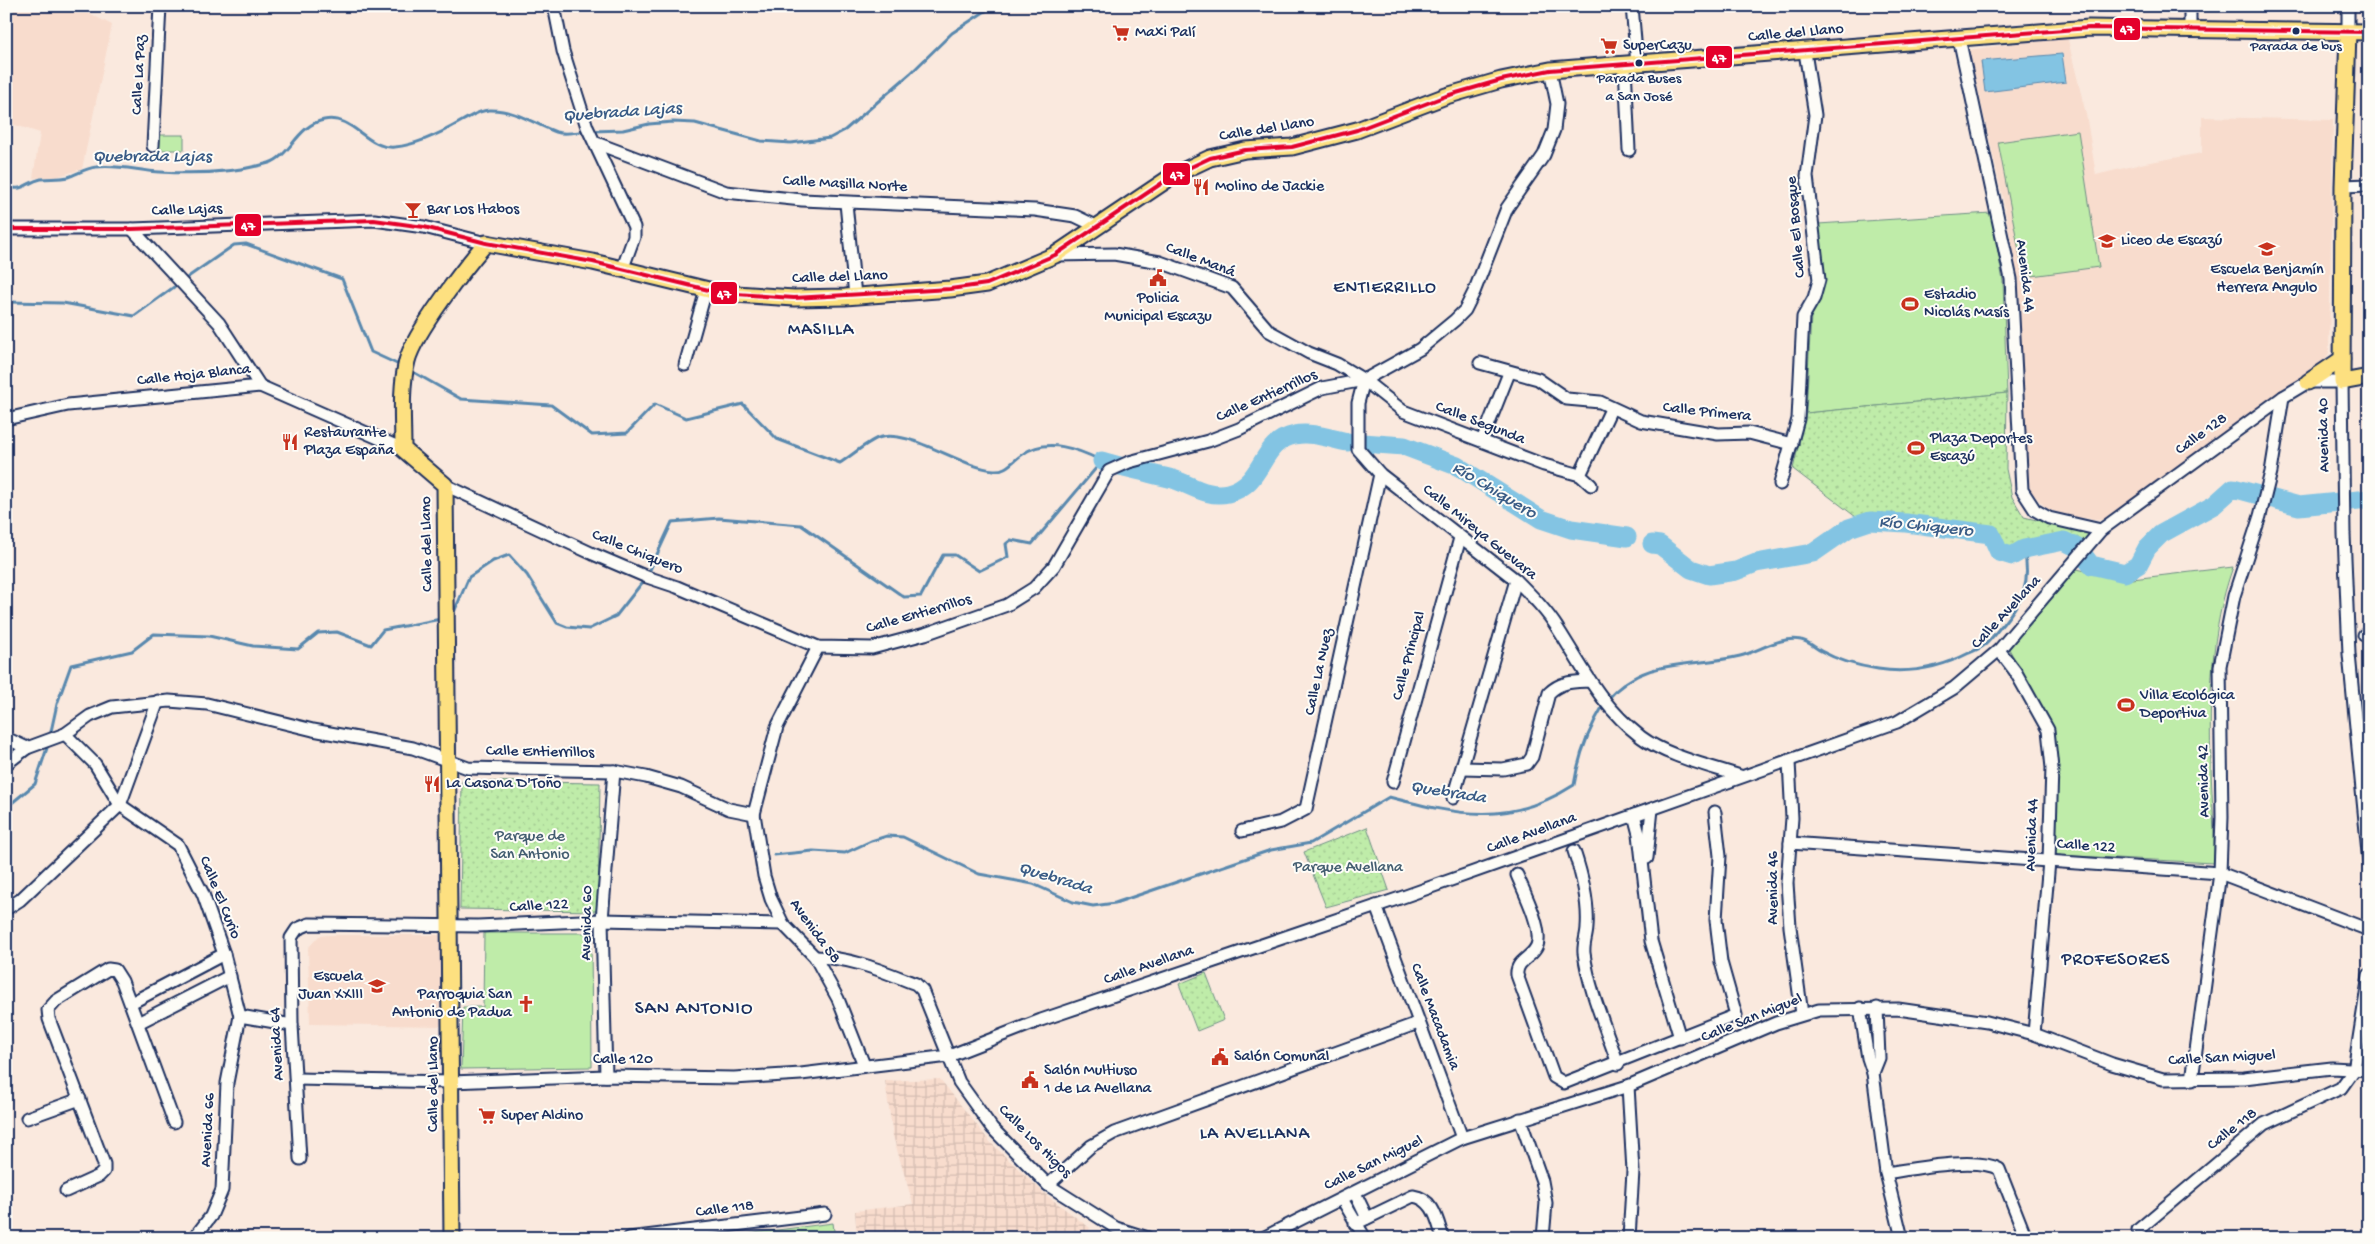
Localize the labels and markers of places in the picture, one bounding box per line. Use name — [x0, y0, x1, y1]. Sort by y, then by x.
supermarket icon: Maxi Palí — [1111, 23, 1131, 43]
place label: Maxi Palí — [1135, 24, 1196, 43]
marker: Parada de bus — [2291, 26, 2301, 36]
supermarket icon: SuperCazu — [1599, 36, 1619, 56]
place label: SuperCazu — [1623, 37, 1692, 56]
place label: Parada de bus — [2249, 38, 2342, 56]
marker: Parada Buses a San José — [1634, 58, 1644, 68]
place label: Parada Buses a San José — [1596, 70, 1682, 106]
restaurant icon: Molino de Jackie — [1191, 177, 1211, 197]
place label: Molino de Jackie — [1215, 178, 1325, 197]
bar icon: Bar Los Itabos — [403, 200, 423, 220]
place label: Bar Los Itabos — [426, 201, 520, 220]
school or university icon: Liceo de Escazú — [2097, 231, 2117, 251]
place label: Liceo de Escazú — [2121, 232, 2223, 251]
school or university icon: Escuela Benjamín Herrera Angulo — [2257, 239, 2277, 259]
place label: Escuela Benjamín Herrera Angulo — [2210, 261, 2324, 298]
public building icon: Policia Municipal Escazu — [1148, 268, 1168, 288]
place label: Estadio Nicolás Masís — [1924, 286, 2010, 323]
place label: Policia Municipal Escazu — [1104, 290, 1212, 327]
sports icon: Estadio Nicolás Masís — [1900, 294, 1920, 314]
place label: Restaurante Plaza España — [303, 424, 395, 461]
place label: Plaza Deportes Escazú — [1929, 430, 2033, 467]
restaurant icon: Restaurante Plaza España — [280, 432, 300, 452]
sports icon: Plaza Deportes Escazú — [1906, 438, 1926, 458]
place label: Villa Ecológica Deportiva — [2139, 687, 2236, 724]
sports icon: Villa Ecológica Deportiva — [2116, 695, 2136, 715]
restaurant icon: La Casona D'Toño — [422, 774, 442, 794]
place label: La Casona D'Toño — [446, 775, 561, 794]
place label: Escuela Juan XXIII — [298, 968, 364, 1005]
school or university icon: Escuela Juan XXIII — [367, 976, 387, 996]
place label: Parroquia San Antonio de Padua — [392, 986, 513, 1023]
church icon: Parroquia San Antonio de Padua — [516, 994, 536, 1014]
public building icon: Salón Comunal — [1210, 1047, 1230, 1067]
place label: Salón Comunal — [1234, 1048, 1329, 1067]
place label: Salón Multiuso 1 de La Avellana — [1043, 1062, 1152, 1099]
public building icon: Salón Multiuso 1 de La Avellana — [1020, 1070, 1040, 1090]
supermarket icon: Super Aldino — [477, 1106, 497, 1126]
place label: Super Aldino — [501, 1107, 583, 1126]

